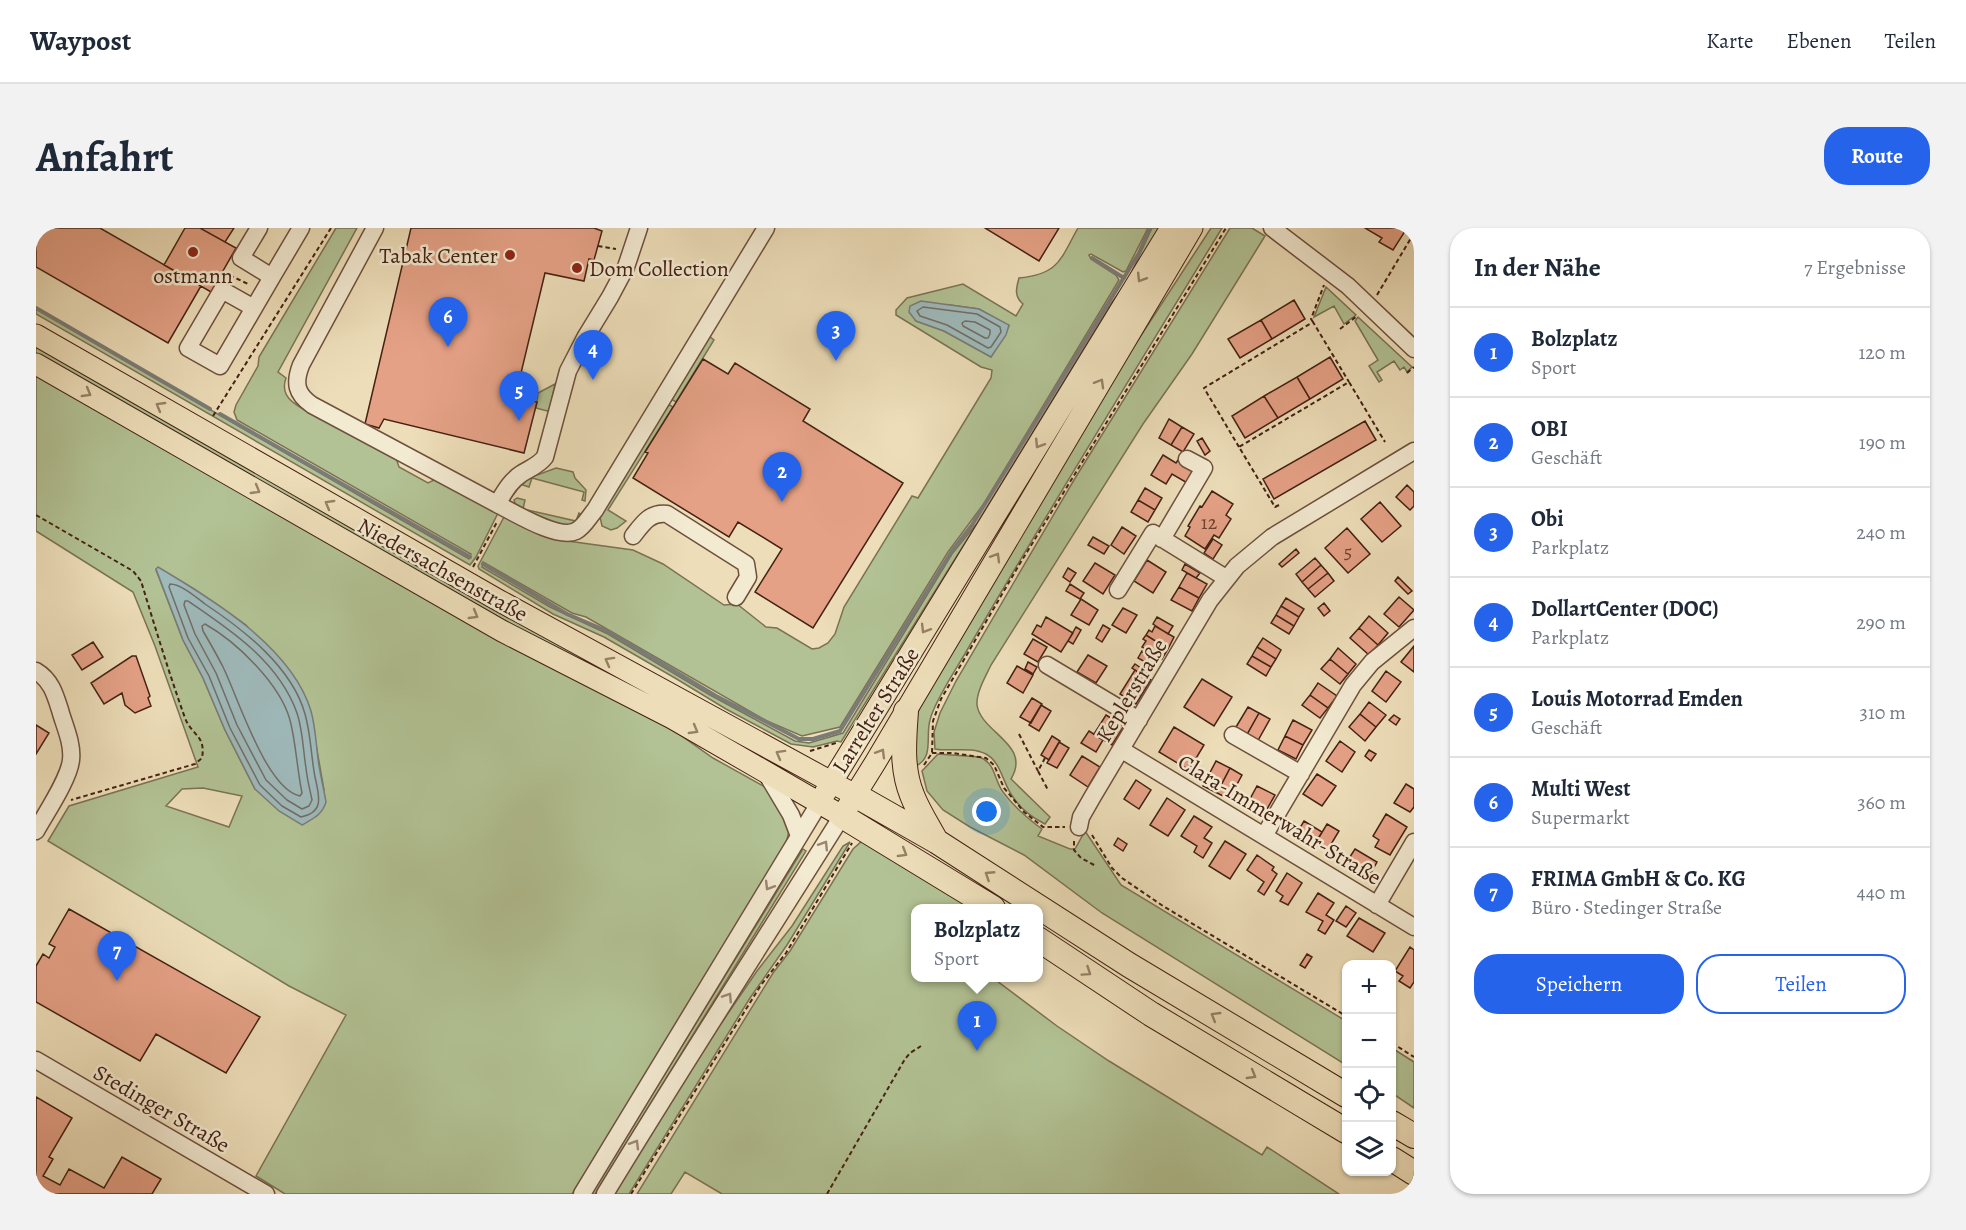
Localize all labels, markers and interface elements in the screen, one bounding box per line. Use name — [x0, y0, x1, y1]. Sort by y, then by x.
text: Waypost — [30, 22, 131, 60]
text: Karte — [1706, 27, 1754, 55]
text: Ebenen — [1787, 27, 1851, 55]
text: Teilen — [1884, 27, 1936, 55]
button: Route — [1824, 127, 1930, 185]
text: Anfahrt — [36, 128, 173, 185]
place label: Tabak Center — [379, 241, 498, 271]
marker: ostmann — [186, 245, 200, 259]
marker: Tabak Center — [503, 248, 517, 262]
text: In der Nähe — [1474, 250, 1601, 285]
place label: Dom Collection — [589, 254, 729, 284]
text: 7 Ergebnisse — [1804, 254, 1906, 281]
place label: ostmann — [153, 261, 233, 291]
marker: Dom Collection — [570, 261, 584, 275]
one-way arrow — [1136, 272, 1148, 282]
pin: 6 — [428, 298, 468, 347]
pin: 3 — [816, 312, 856, 361]
text: Bolzplatz — [1531, 324, 1618, 354]
pin: 4 — [574, 330, 612, 380]
text: 1 — [1490, 339, 1497, 366]
text: 120 m — [1858, 339, 1906, 366]
text: Sport — [1531, 354, 1576, 381]
pin: 5 — [500, 372, 538, 421]
one-way arrow — [1093, 379, 1105, 389]
one-way arrow — [81, 386, 91, 397]
one-way arrow — [156, 402, 166, 414]
text: OBI — [1531, 414, 1568, 444]
text: 2 — [1489, 429, 1498, 456]
text: 190 m — [1859, 429, 1906, 456]
one-way arrow — [1034, 438, 1046, 448]
text: Geschäft — [1531, 444, 1602, 471]
pin: 2 — [762, 452, 802, 502]
one-way arrow — [250, 483, 260, 494]
one-way arrow — [325, 500, 335, 511]
text: Obi — [1531, 504, 1564, 534]
house number: 12 — [1201, 509, 1218, 536]
street label: Niedersachsenstraße — [352, 511, 533, 629]
text: 3 — [1489, 519, 1498, 546]
text: 240 m — [1856, 519, 1906, 546]
text: Parkplatz — [1531, 534, 1609, 561]
house number: 5 — [1344, 538, 1352, 565]
one-way arrow — [989, 553, 1000, 563]
text: DollartCenter (DOC) — [1531, 594, 1719, 624]
one-way arrow — [467, 608, 478, 619]
text: 4 — [1489, 609, 1498, 636]
text: 290 m — [1856, 609, 1906, 636]
one-way arrow — [920, 623, 932, 633]
text: Parkplatz — [1531, 624, 1609, 651]
street label: Keplerstraße — [1089, 633, 1175, 748]
street label: Larrelter Straße — [825, 642, 927, 779]
one-way arrow — [605, 657, 615, 668]
text: Louis Motorrad Emden — [1531, 684, 1743, 714]
text: 5 — [1489, 699, 1498, 726]
text: 310 m — [1860, 699, 1906, 726]
text: Geschäft — [1531, 714, 1602, 741]
one-way arrow — [688, 723, 698, 735]
street label: Clara-Immerwahr-Straße — [1172, 747, 1387, 893]
one-way arrow — [874, 749, 885, 759]
one-way arrow — [776, 750, 786, 761]
text: Multi West — [1531, 774, 1631, 804]
text: 6 — [1489, 789, 1498, 816]
text: 360 m — [1857, 789, 1906, 816]
your location — [972, 797, 1001, 826]
text: Supermarkt — [1531, 804, 1630, 831]
one-way arrow — [816, 841, 828, 851]
one-way arrow — [897, 845, 907, 857]
text: FRIMA GmbH & Co. KG — [1531, 864, 1746, 894]
one-way arrow — [985, 871, 996, 882]
text: 7 — [1489, 879, 1498, 906]
text: 440 m — [1857, 879, 1906, 906]
one-way arrow — [765, 880, 777, 890]
text: Büro · Stedinger Straße — [1531, 894, 1722, 921]
popup — [911, 904, 1043, 982]
text: Bolzplatz — [934, 915, 1020, 945]
pin: 7 — [98, 932, 136, 981]
text: Sport — [934, 945, 979, 972]
button: Speichern — [1474, 954, 1684, 1014]
button: Teilen — [1696, 954, 1906, 1014]
map controls — [1342, 960, 1396, 1176]
button: + — [1342, 960, 1396, 1014]
one-way arrow — [1080, 965, 1091, 976]
one-way arrow — [721, 993, 732, 1004]
pin: 1 — [958, 1002, 996, 1051]
one-way arrow — [1211, 1012, 1221, 1023]
button: − — [1342, 1014, 1396, 1068]
street label: Stedinger Straße — [88, 1058, 235, 1160]
one-way arrow — [1246, 1068, 1256, 1079]
button: locate — [1342, 1068, 1396, 1122]
button: layers — [1342, 1122, 1396, 1176]
one-way arrow — [628, 1140, 640, 1150]

